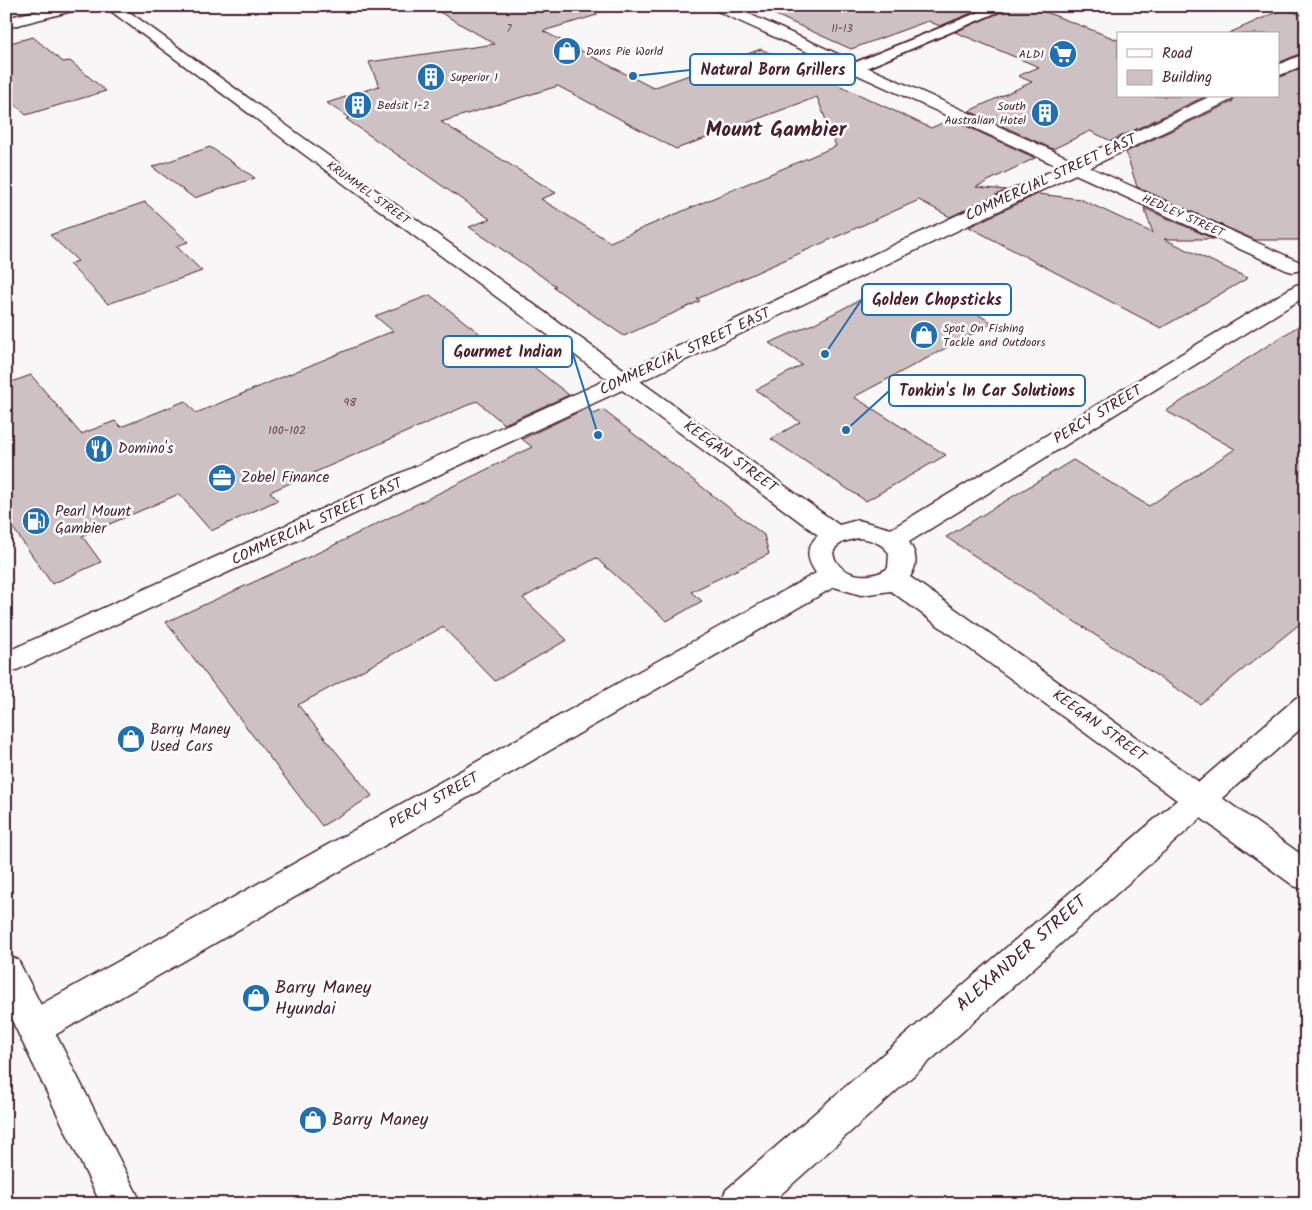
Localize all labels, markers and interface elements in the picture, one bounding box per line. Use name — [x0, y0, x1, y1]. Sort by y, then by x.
house number: 7 — [506, 20, 512, 38]
house number: 11-13 — [831, 20, 853, 38]
legend — [1117, 32, 1280, 98]
shop icon: Dans Pie World — [552, 36, 582, 66]
supermarket icon: ALDI — [1048, 39, 1078, 69]
place label: Dans Pie World — [586, 42, 664, 61]
text: Road — [1162, 42, 1193, 66]
place label: ALDI — [1019, 45, 1044, 64]
callout: Natural Born Grillers — [690, 54, 855, 85]
text: Natural Born Grillers — [701, 58, 846, 83]
building icon: Superior 1 — [416, 62, 446, 92]
text: Building — [1162, 66, 1212, 90]
place label: Superior 1 — [450, 68, 498, 87]
building icon: Bedsit 1-2 — [343, 90, 373, 120]
place label: Bedsit 1-2 — [377, 96, 430, 115]
place label: South Australian Hotel — [944, 97, 1026, 130]
building icon: South Australian Hotel — [1030, 98, 1060, 128]
district label: Mount Gambier — [706, 114, 848, 147]
street label: COMMERCIAL STREET EAST — [961, 127, 1142, 228]
street label: KRUMMEL STREET — [322, 156, 415, 231]
street label: HEDLEY STREET — [1139, 189, 1229, 243]
callout: Golden Chopsticks — [862, 284, 1011, 315]
text: Golden Chopsticks — [872, 288, 1002, 313]
street label: COMMERCIAL STREET EAST — [595, 301, 776, 402]
place label: Spot On Fishing Tackle and Outdoors — [943, 319, 1046, 352]
shop icon: Spot On Fishing Tackle and Outdoors — [909, 320, 939, 350]
callout: Gourmet Indian — [443, 336, 572, 367]
text: Gourmet Indian — [454, 340, 562, 365]
callout: Tonkin's In Car Solutions — [889, 375, 1085, 406]
street label: PERCY STREET — [1049, 378, 1149, 451]
text: Tonkin's In Car Solutions — [899, 379, 1076, 404]
house number: 98 — [343, 393, 357, 412]
street label: KEEGAN STREET — [678, 415, 784, 501]
house number: 100-102 — [268, 421, 306, 440]
restaurant icon: Domino's — [84, 434, 114, 464]
place label: Domino's — [118, 437, 174, 461]
office icon: Zobel Finance — [207, 463, 237, 493]
place label: Zobel Finance — [241, 466, 330, 490]
street label: COMMERCIAL STREET EAST — [227, 471, 408, 572]
place label: Pearl Mount Gambier — [55, 500, 131, 541]
fuel station icon: Pearl Mount Gambier — [21, 506, 51, 536]
street label: KEEGAN STREET — [1047, 684, 1153, 770]
place label: Barry Maney Used Cars — [150, 718, 231, 759]
shop icon: Barry Maney Used Cars — [116, 724, 146, 754]
street label: PERCY STREET — [385, 765, 485, 836]
street label: ALEXANDER STREET — [950, 888, 1095, 1019]
place label: Barry Maney Hyundai — [275, 974, 372, 1024]
shop icon: Barry Maney Hyundai — [241, 983, 271, 1013]
shop icon: Barry Maney — [298, 1105, 328, 1135]
place label: Barry Maney — [332, 1106, 429, 1135]

